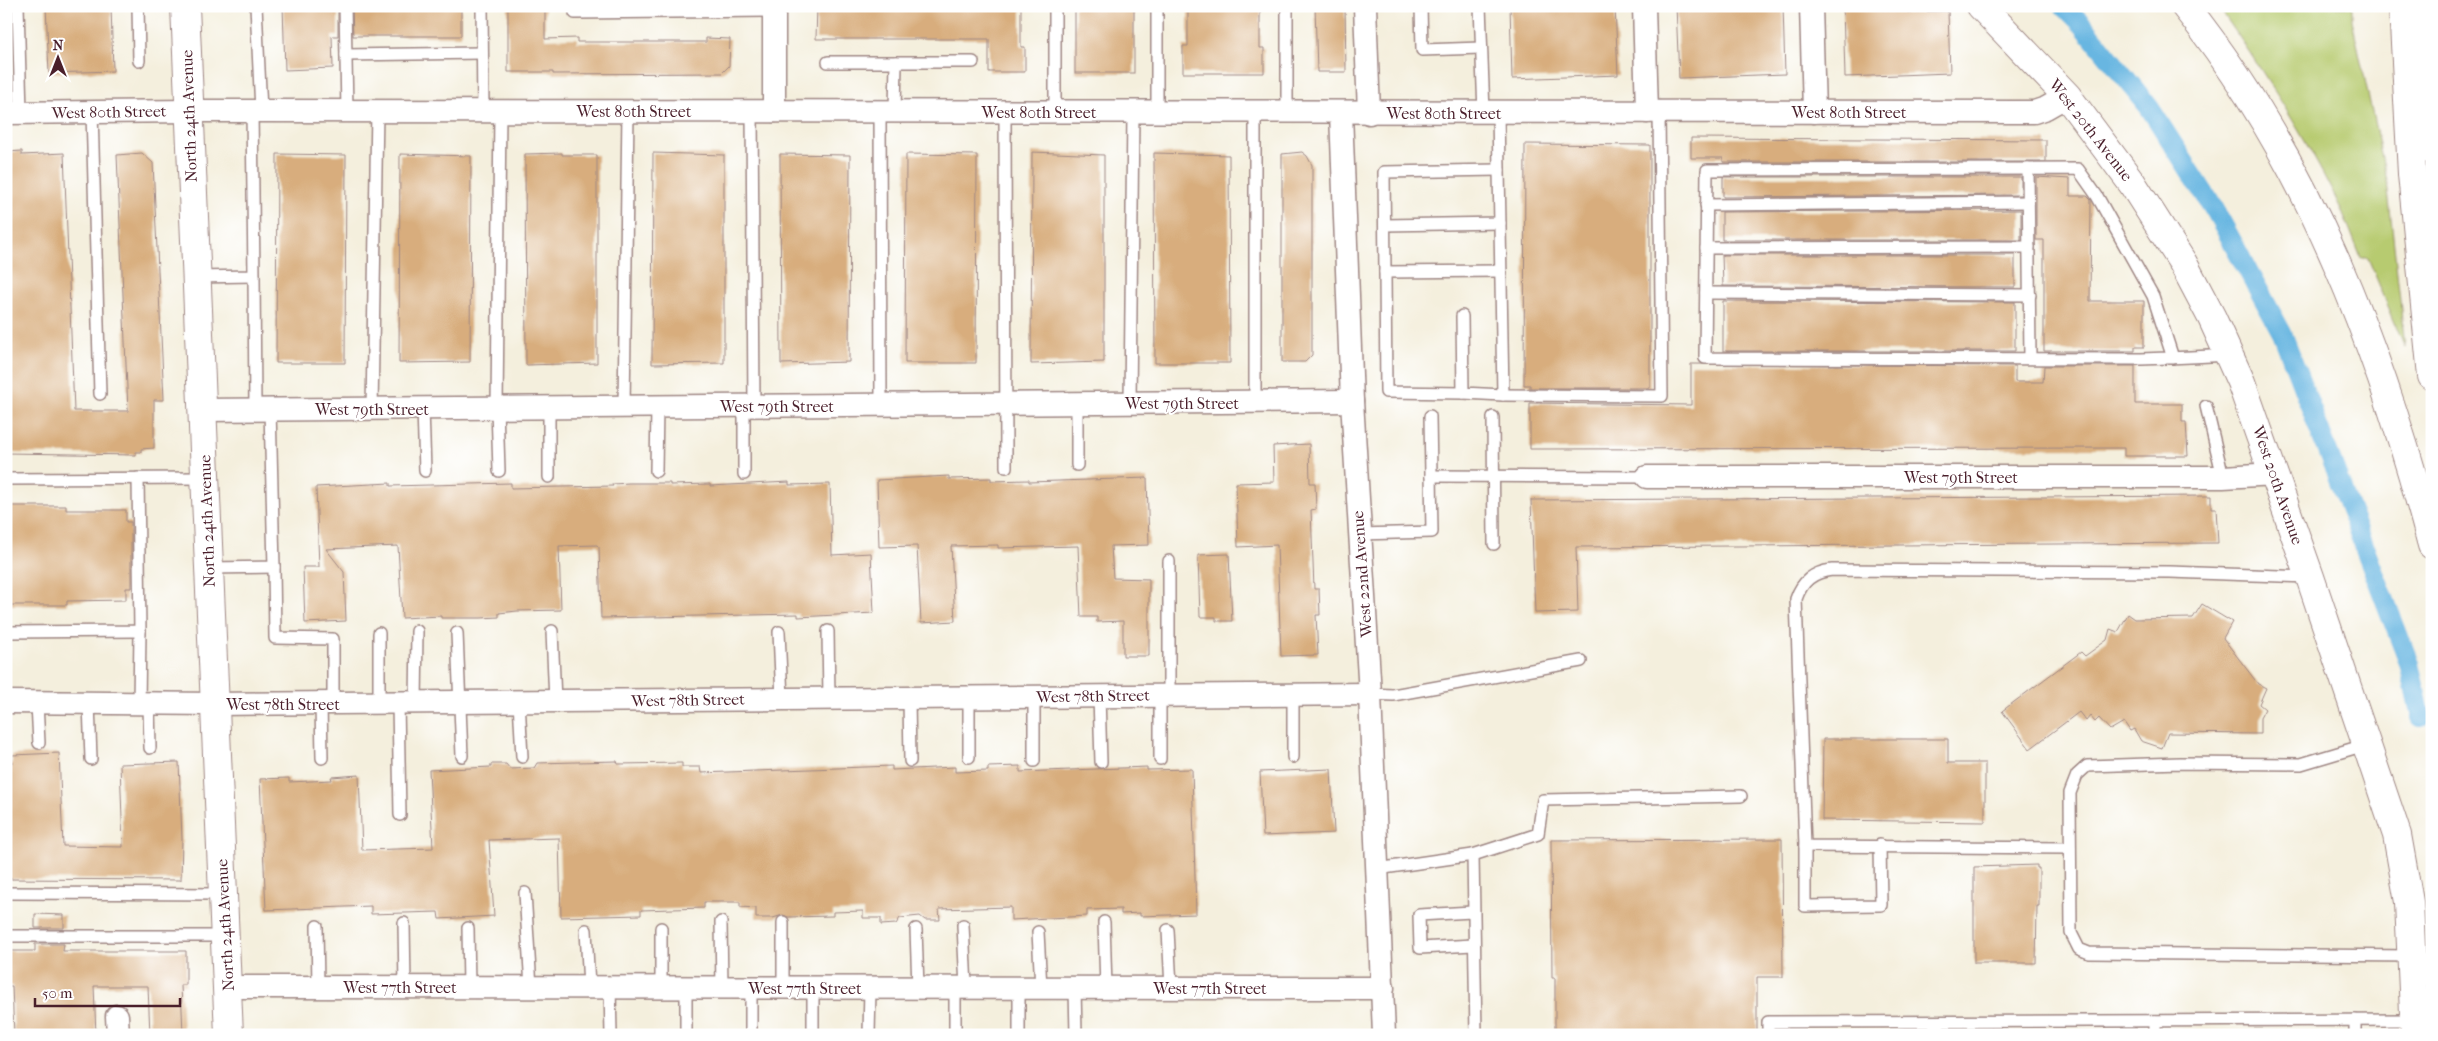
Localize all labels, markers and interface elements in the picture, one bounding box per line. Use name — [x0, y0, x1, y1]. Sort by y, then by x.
north arrow — [32, 32, 82, 82]
text: N — [53, 37, 64, 54]
street label: North 24th Avenue — [177, 49, 201, 182]
street label: West 20th Avenue — [2045, 74, 2137, 185]
street label: West 80th Street — [50, 101, 167, 123]
street label: West 80th Street — [576, 102, 692, 121]
street label: West 80th Street — [981, 103, 1097, 122]
street label: West 80th Street — [1791, 103, 1907, 122]
street label: West 80th Street — [1386, 104, 1502, 123]
street label: West 79th Street — [1124, 394, 1239, 413]
street label: West 79th Street — [719, 397, 834, 416]
street label: West 79th Street — [314, 400, 429, 419]
street label: West 20th Avenue — [2248, 422, 2307, 547]
street label: North 24th Avenue — [195, 454, 219, 587]
street label: West 79th Street — [1903, 468, 2018, 487]
street label: West 22nd Avenue — [1348, 510, 1376, 639]
street label: West 78th Street — [1035, 686, 1150, 707]
street label: West 78th Street — [630, 690, 745, 711]
street label: West 78th Street — [225, 695, 340, 714]
street label: North 24th Avenue — [212, 858, 238, 992]
scale bar — [35, 976, 180, 1008]
street label: West 77th Street — [342, 978, 457, 997]
street label: West 77th Street — [747, 979, 862, 998]
street label: West 77th Street — [1152, 979, 1267, 998]
text: 50 m — [42, 984, 73, 1002]

